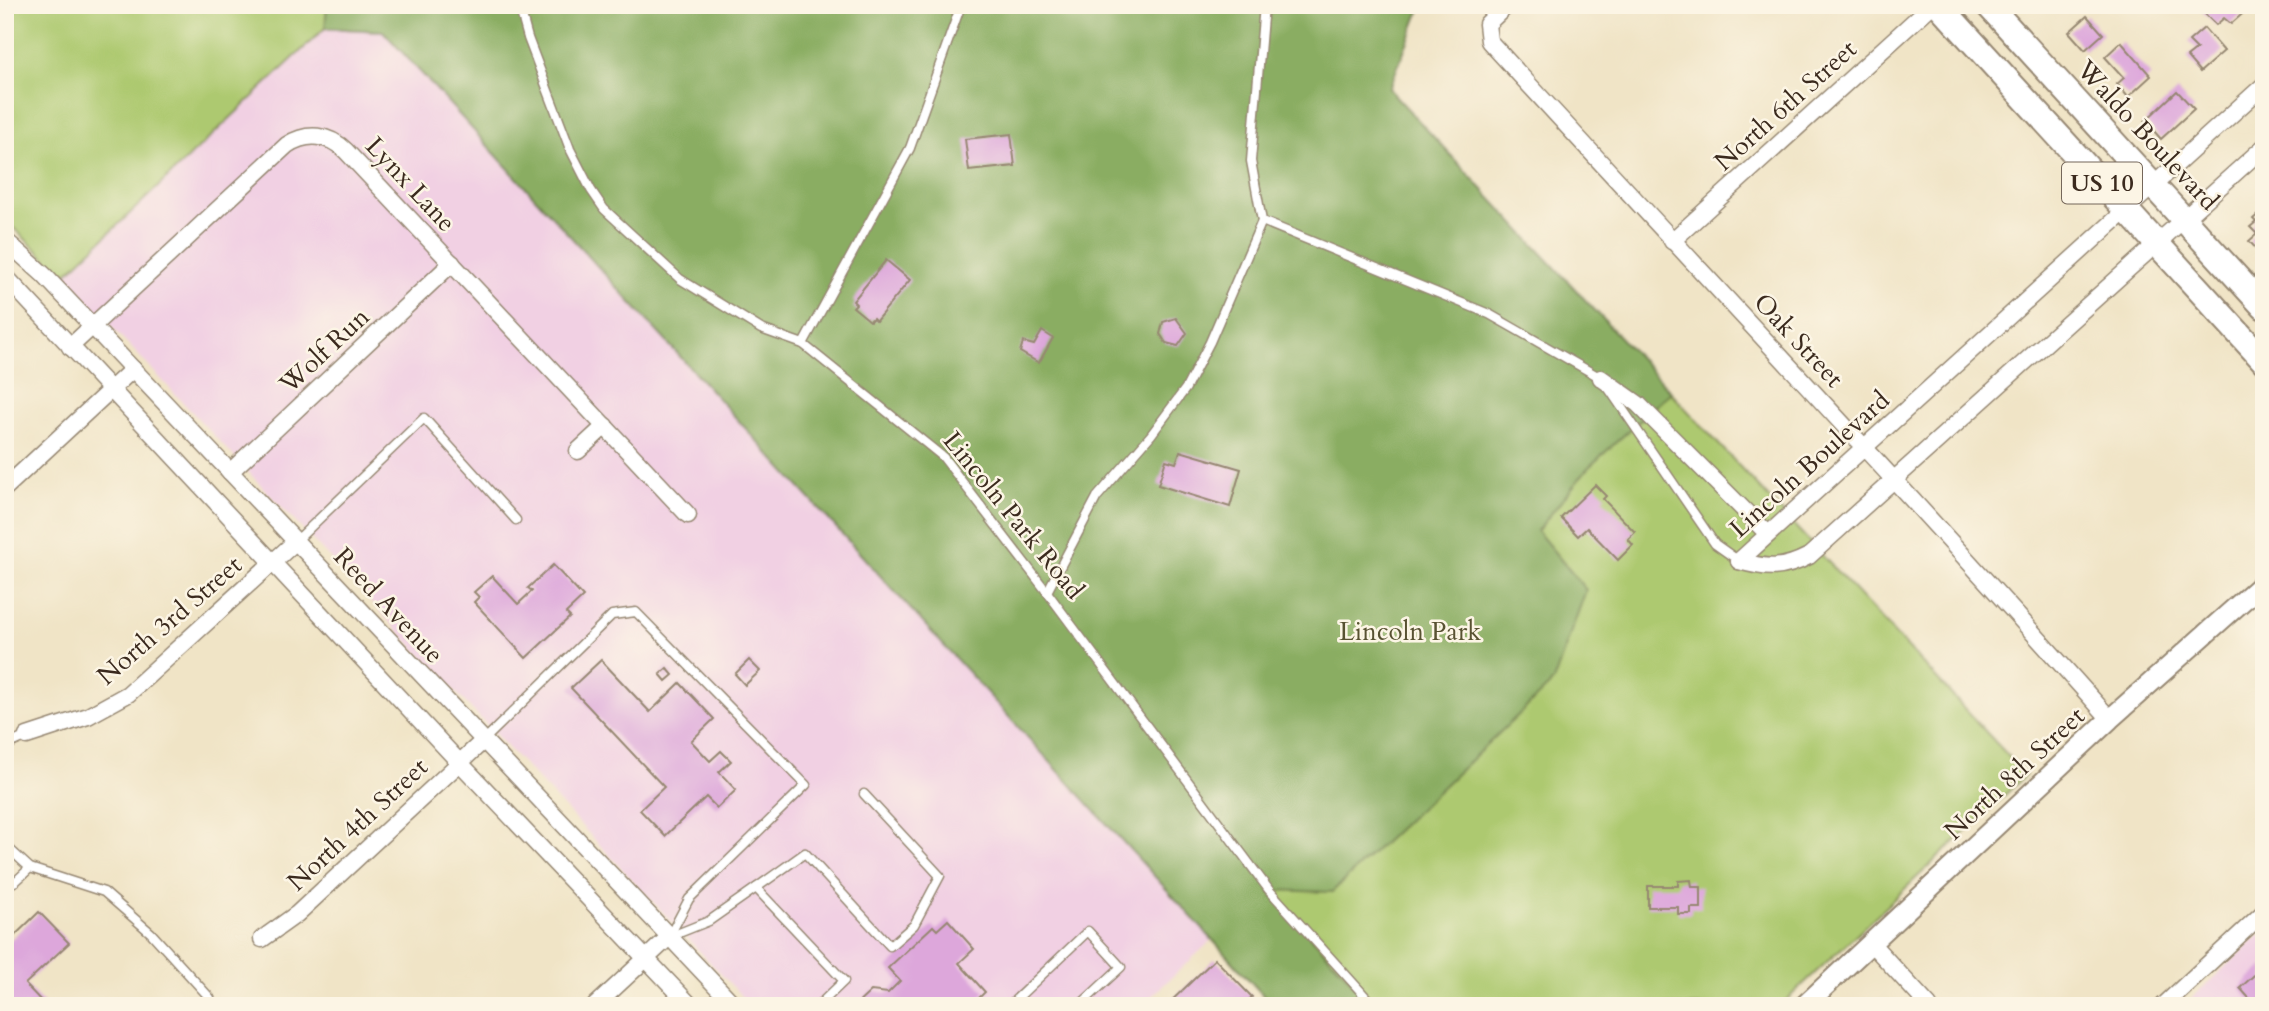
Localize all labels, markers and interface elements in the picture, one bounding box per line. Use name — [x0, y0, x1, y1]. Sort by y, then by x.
street label: North 6th Street — [1707, 32, 1864, 179]
street label: Waldo Boulevard — [2068, 52, 2227, 218]
street label: Lynx Lane — [358, 129, 464, 239]
road number: US 10 — [2062, 162, 2142, 204]
street label: Oak Street — [1746, 286, 1851, 395]
street label: Wolf Run — [271, 299, 377, 402]
street label: Lincoln Boulevard — [1722, 383, 1897, 546]
street label: Lincoln Park Road — [935, 424, 1092, 607]
street label: Reed Avenue — [326, 540, 451, 671]
street label: North 3rd Street — [89, 548, 249, 693]
park label: Lincoln Park — [1339, 614, 1481, 649]
street label: North 8th Street — [1936, 699, 2092, 848]
street label: North 4th Street — [279, 750, 435, 899]

